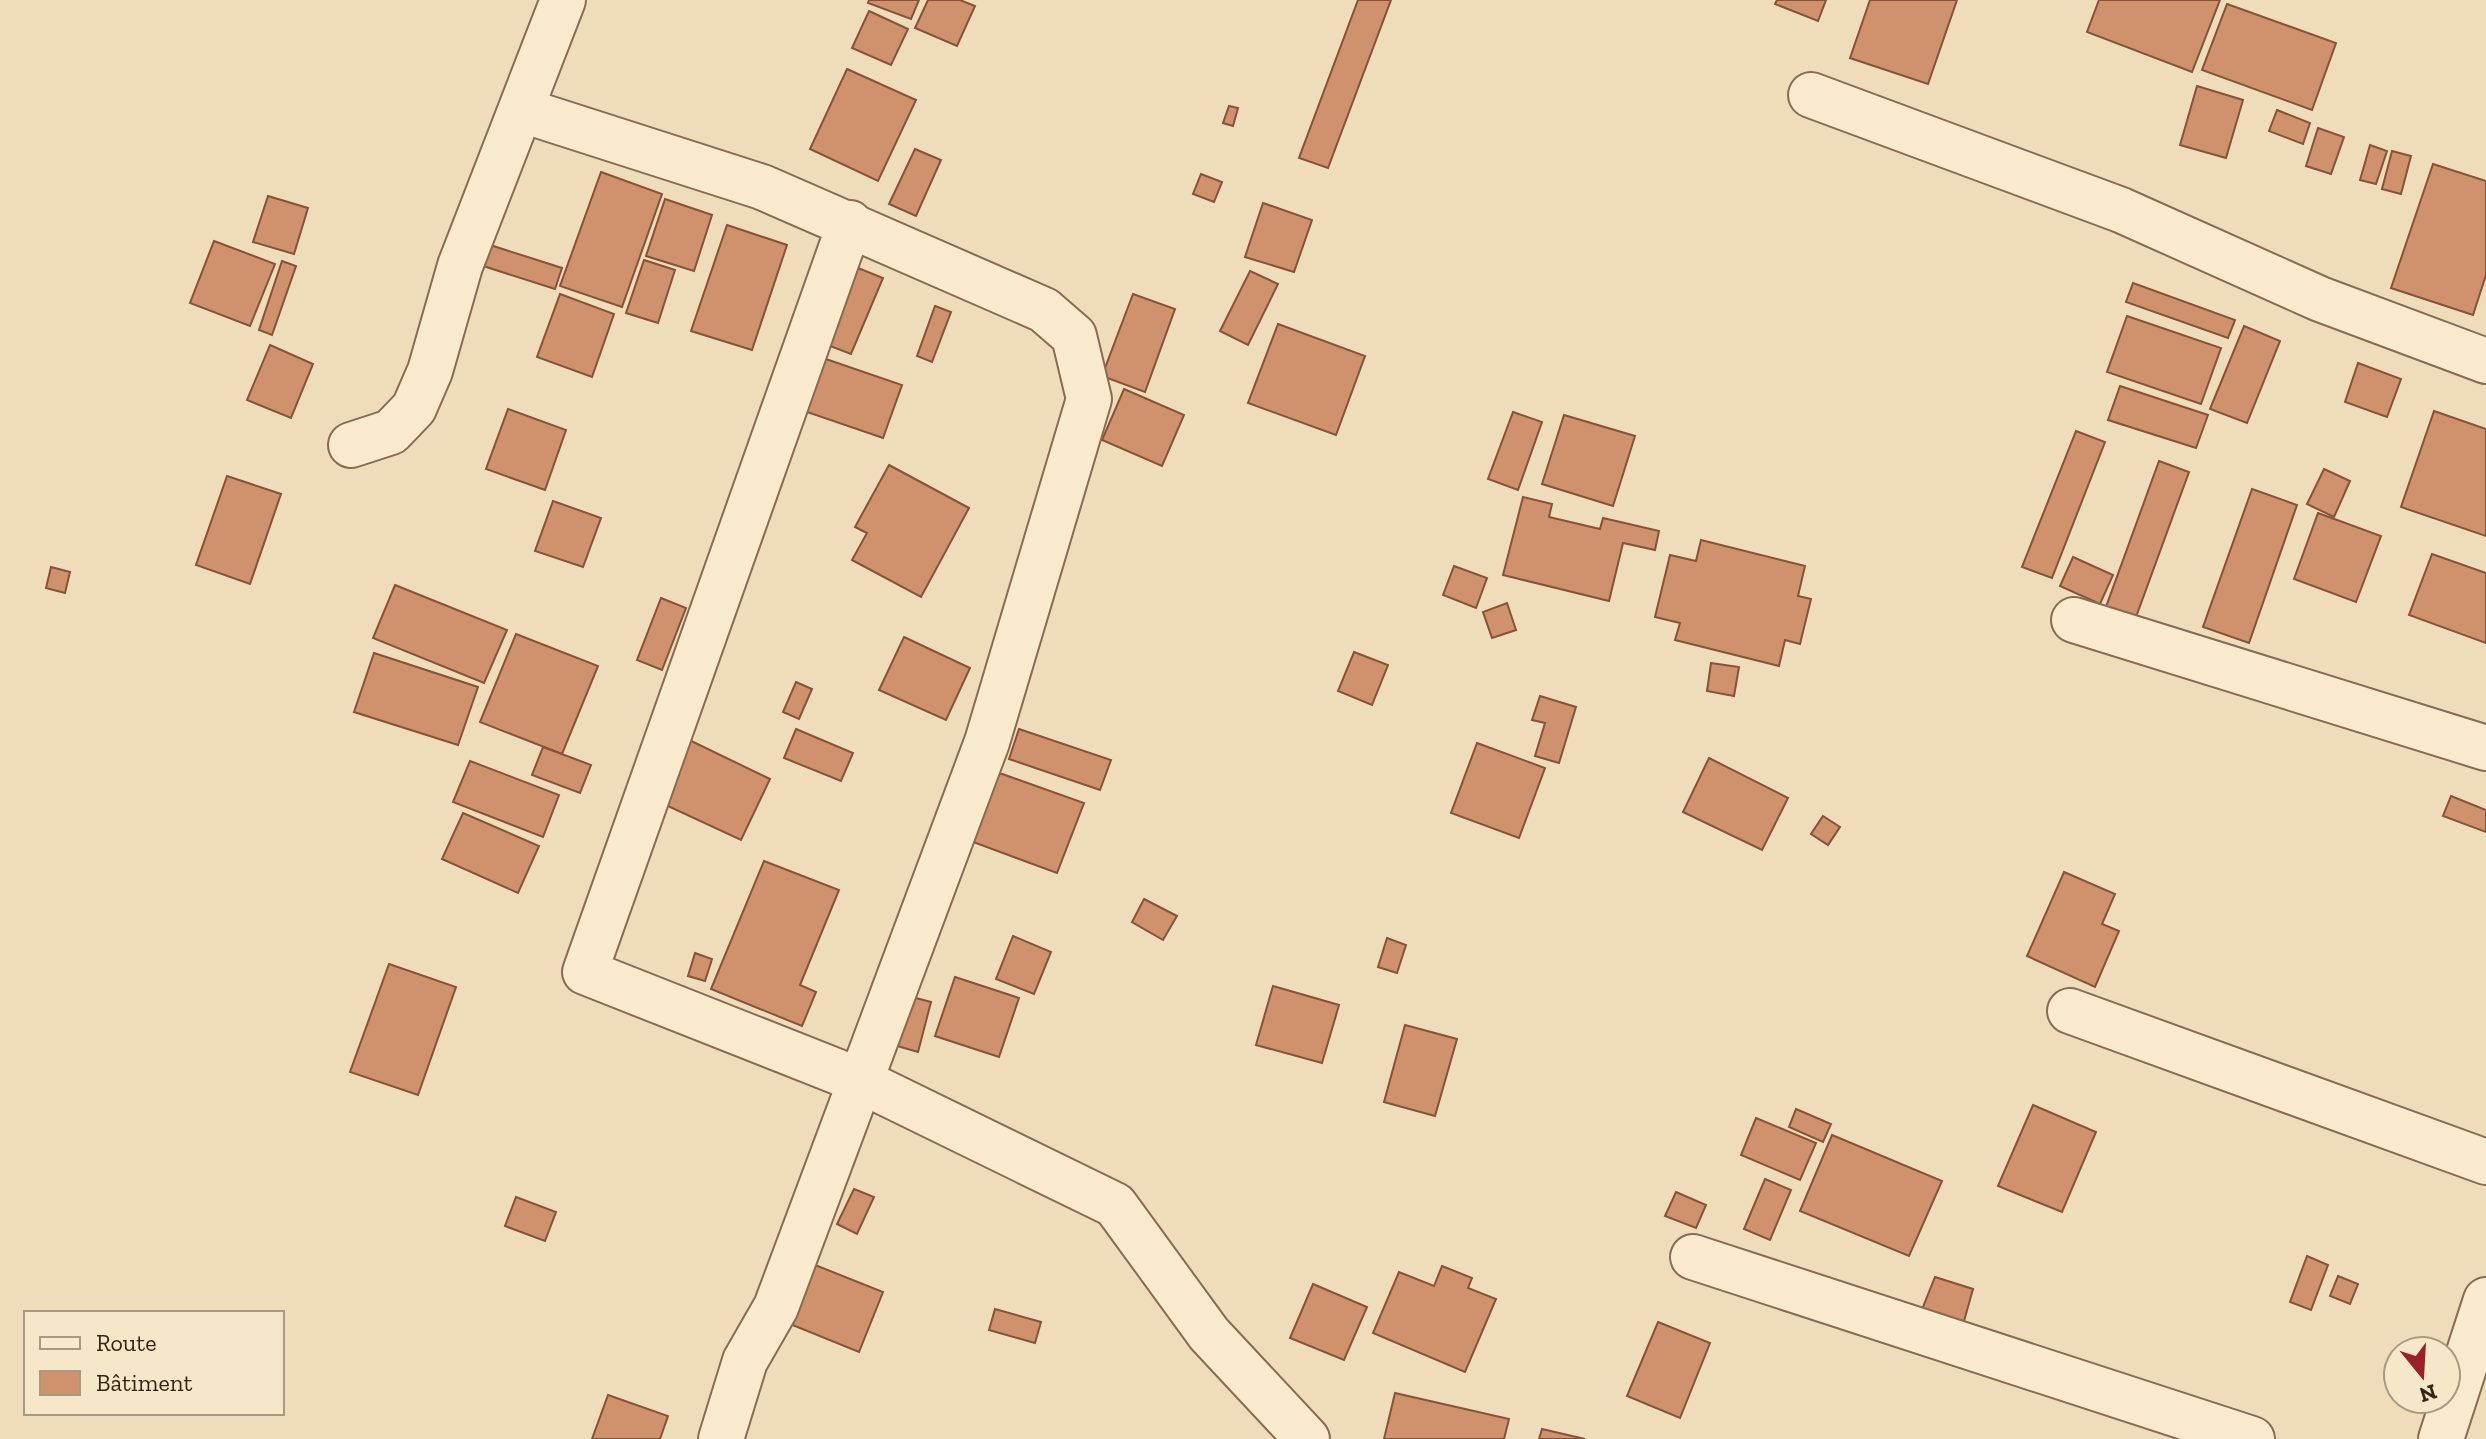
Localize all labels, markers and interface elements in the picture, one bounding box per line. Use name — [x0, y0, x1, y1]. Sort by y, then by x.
legend — [24, 1311, 284, 1415]
text: Route — [96, 1328, 156, 1357]
north arrow — [2382, 1335, 2462, 1415]
text: Bâtiment — [96, 1368, 192, 1397]
text: N — [2416, 1378, 2440, 1409]

